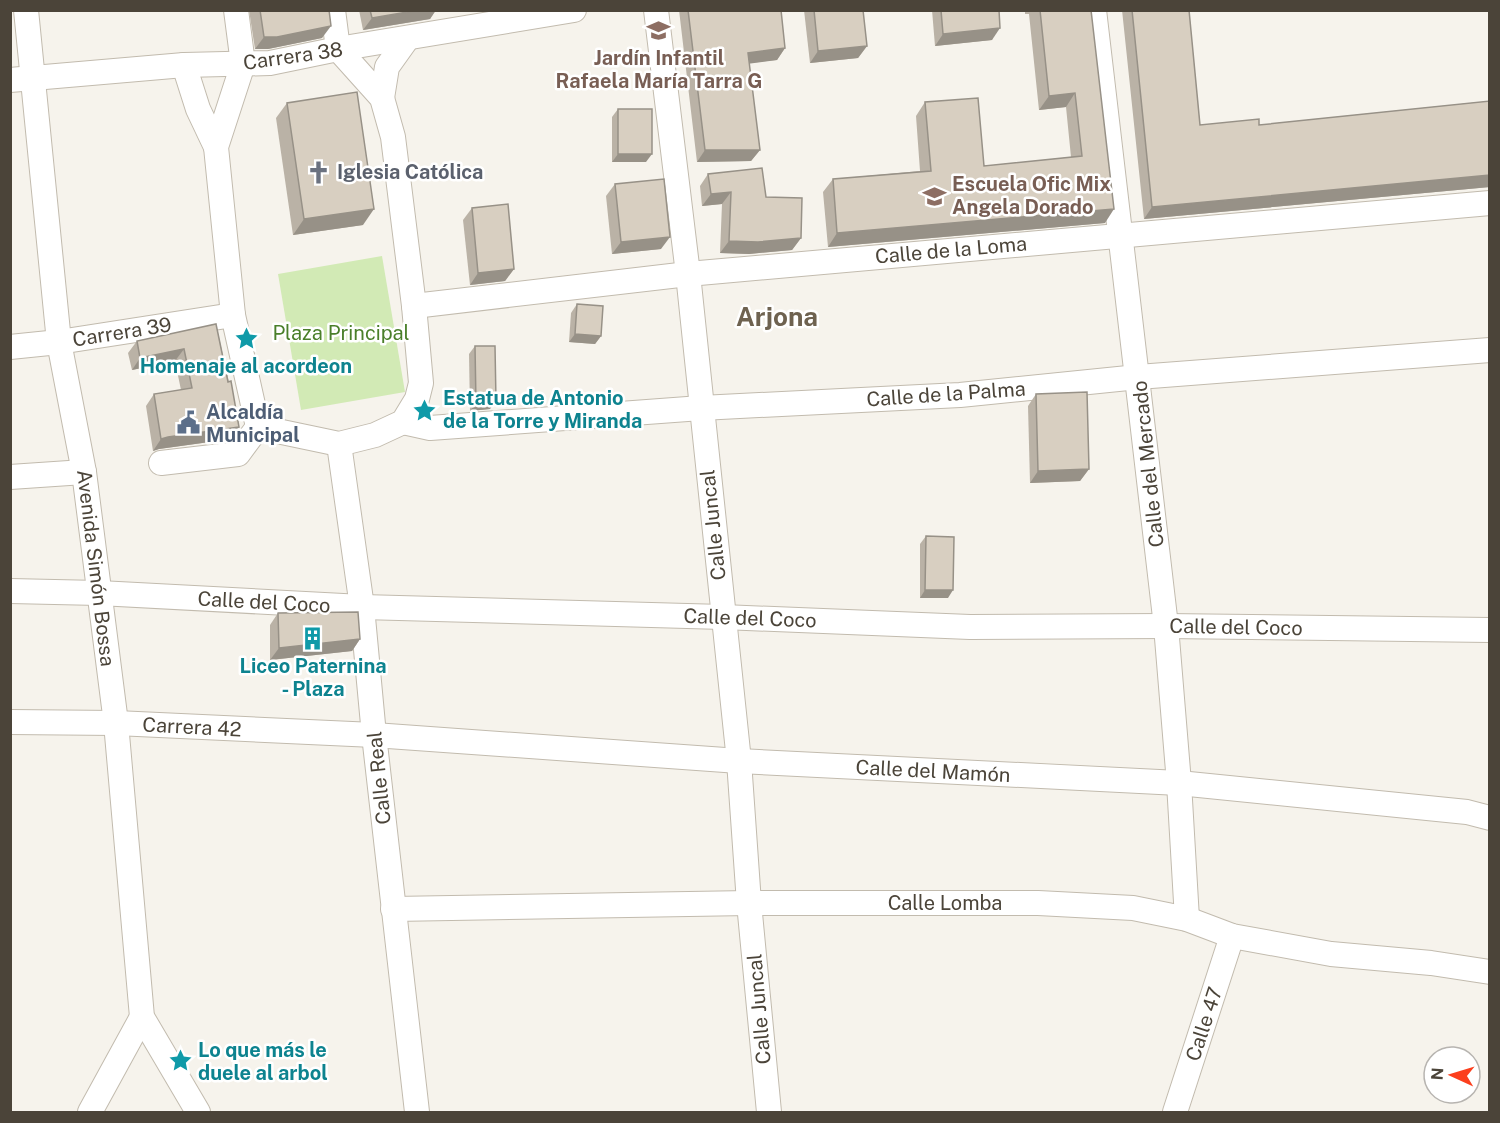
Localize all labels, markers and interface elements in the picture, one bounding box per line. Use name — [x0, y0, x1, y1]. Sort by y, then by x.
school or university icon: Jardín Infantil Rafaela María Tarra G — [646, 17, 672, 43]
street label: Carrera 38 — [242, 37, 344, 75]
place label: Jardín Infantil Rafaela María Tarra G — [556, 46, 762, 93]
church icon: Iglesia Católica — [306, 159, 332, 185]
place label: Iglesia Católica — [337, 160, 483, 184]
place label: Escuela Ofic Mix Angela Dorado — [952, 172, 1111, 219]
school or university icon: Escuela Ofic Mix Angela Dorado — [921, 183, 947, 209]
street label: Calle de la Loma — [874, 231, 1028, 269]
district label: Arjona — [736, 301, 818, 332]
street label: Carrera 39 — [71, 312, 173, 352]
park label: Plaza Principal — [272, 321, 410, 345]
place icon: Homenaje al acordeon — [233, 325, 259, 351]
place label: Homenaje al acordeon — [140, 354, 352, 378]
street label: Calle de la Palma — [866, 376, 1026, 412]
street label: Calle del Mercado — [1127, 379, 1169, 549]
place label: Estatua de Antonio de la Torre y Miranda — [443, 386, 642, 433]
place icon: Estatua de Antonio de la Torre y Miranda — [412, 397, 438, 423]
place label: Alcaldía Municipal — [206, 400, 300, 447]
public building icon: Alcaldía Municipal — [175, 410, 201, 436]
street label: Avenida Simón Bossa — [72, 468, 120, 668]
street label: Calle Juncal — [695, 469, 731, 581]
street label: Calle del Coco — [197, 587, 331, 617]
street label: Calle del Coco — [683, 604, 817, 632]
street label: Calle del Coco — [1169, 614, 1303, 640]
building icon: Liceo Paternina - Plaza — [300, 625, 326, 651]
place label: Liceo Paternina - Plaza — [239, 654, 387, 701]
street label: Carrera 42 — [142, 712, 242, 742]
street label: Calle Real — [362, 730, 396, 826]
street label: Calle del Mamón — [855, 755, 1011, 787]
street label: Calle Lomba — [888, 891, 1002, 915]
street label: Calle Juncal — [742, 953, 776, 1065]
street label: Calle 47 — [1181, 984, 1227, 1064]
place label: Lo que más le duele al arbol — [198, 1038, 328, 1085]
north arrow — [1422, 1045, 1482, 1105]
place icon: Lo que más le duele al arbol — [167, 1048, 193, 1074]
text: N — [1428, 1067, 1447, 1081]

